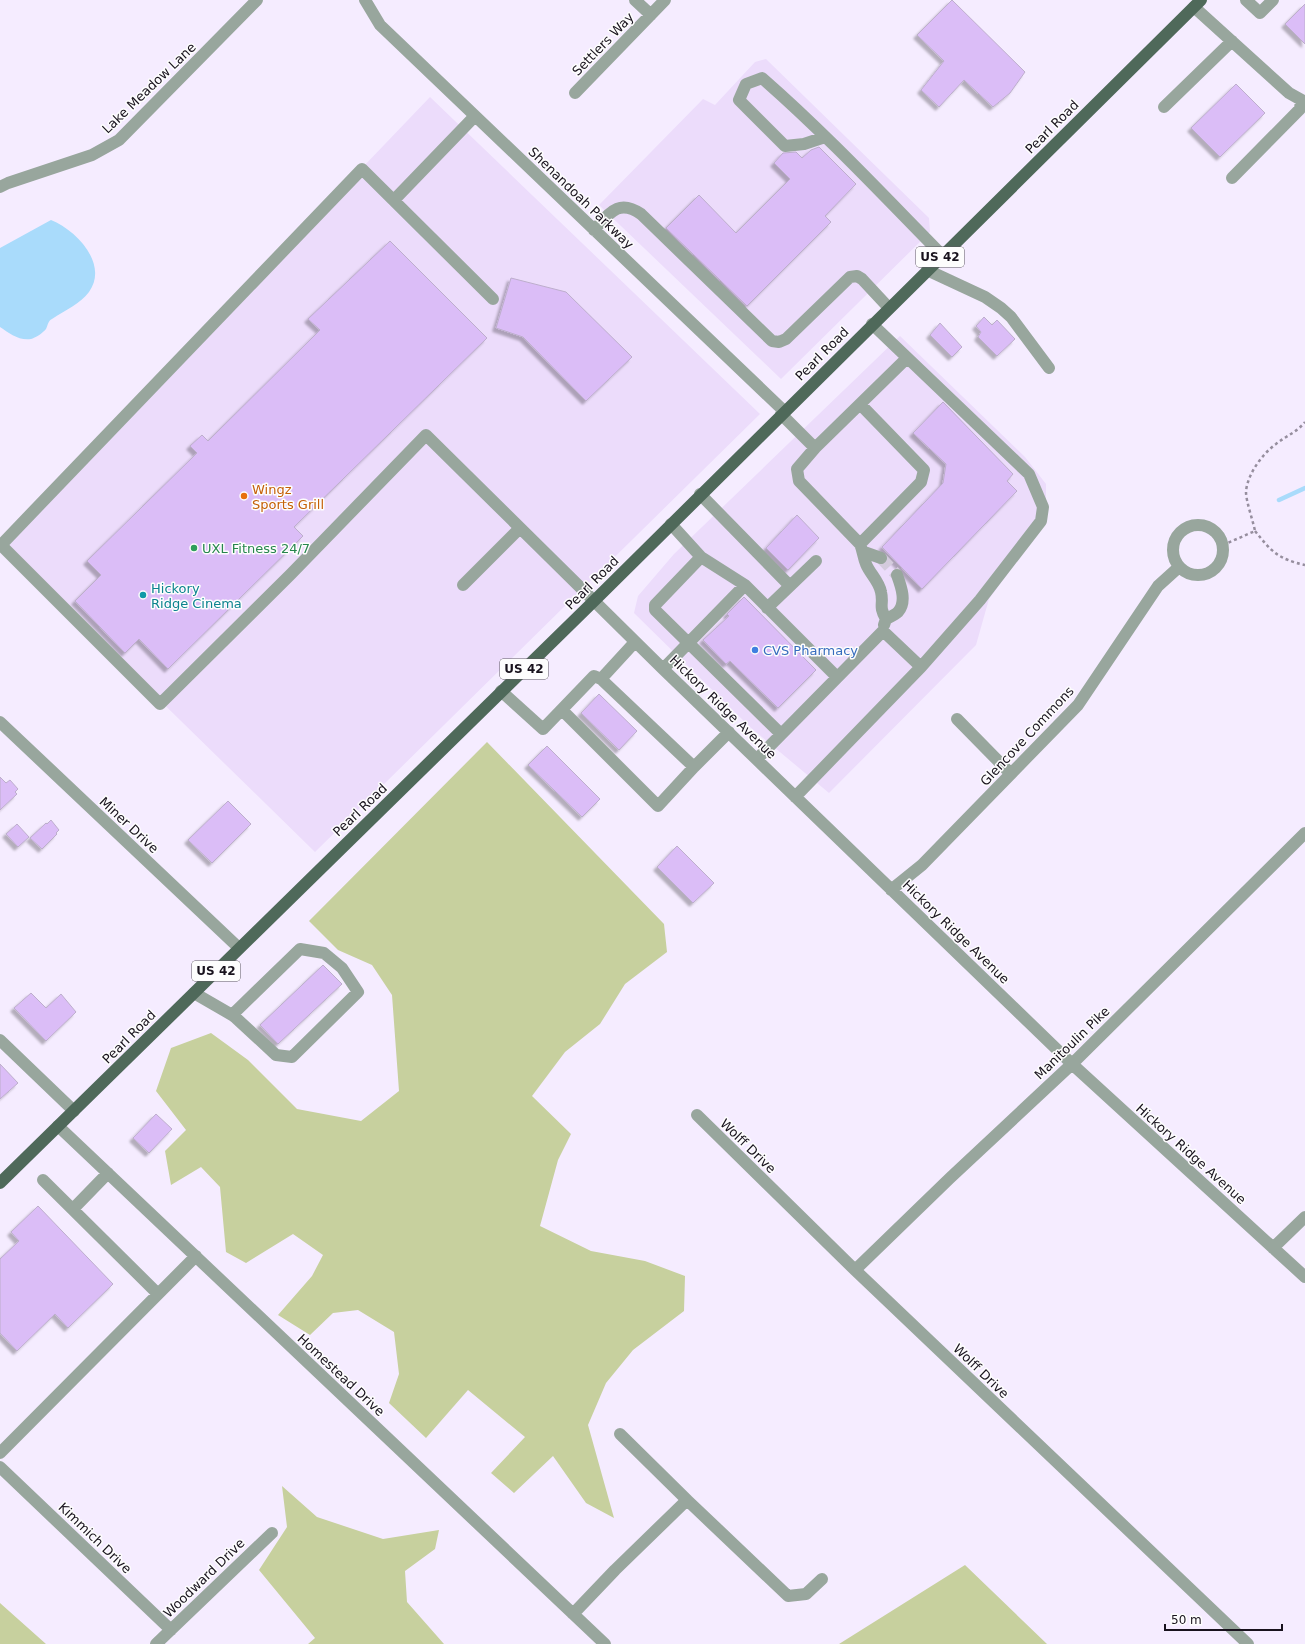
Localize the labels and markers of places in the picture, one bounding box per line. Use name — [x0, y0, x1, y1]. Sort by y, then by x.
place label: Wingz Sports Grill — [252, 482, 324, 512]
marker: Wingz Sports Grill — [239, 491, 249, 501]
place label: UXL Fitness 24/7 — [202, 541, 310, 556]
marker: UXL Fitness 24/7 — [189, 543, 199, 553]
place label: Hickory Ridge Cinema — [151, 581, 242, 611]
marker: Hickory Ridge Cinema — [138, 590, 148, 600]
place label: CVS Pharmacy — [763, 643, 858, 658]
marker: CVS Pharmacy — [750, 645, 760, 655]

